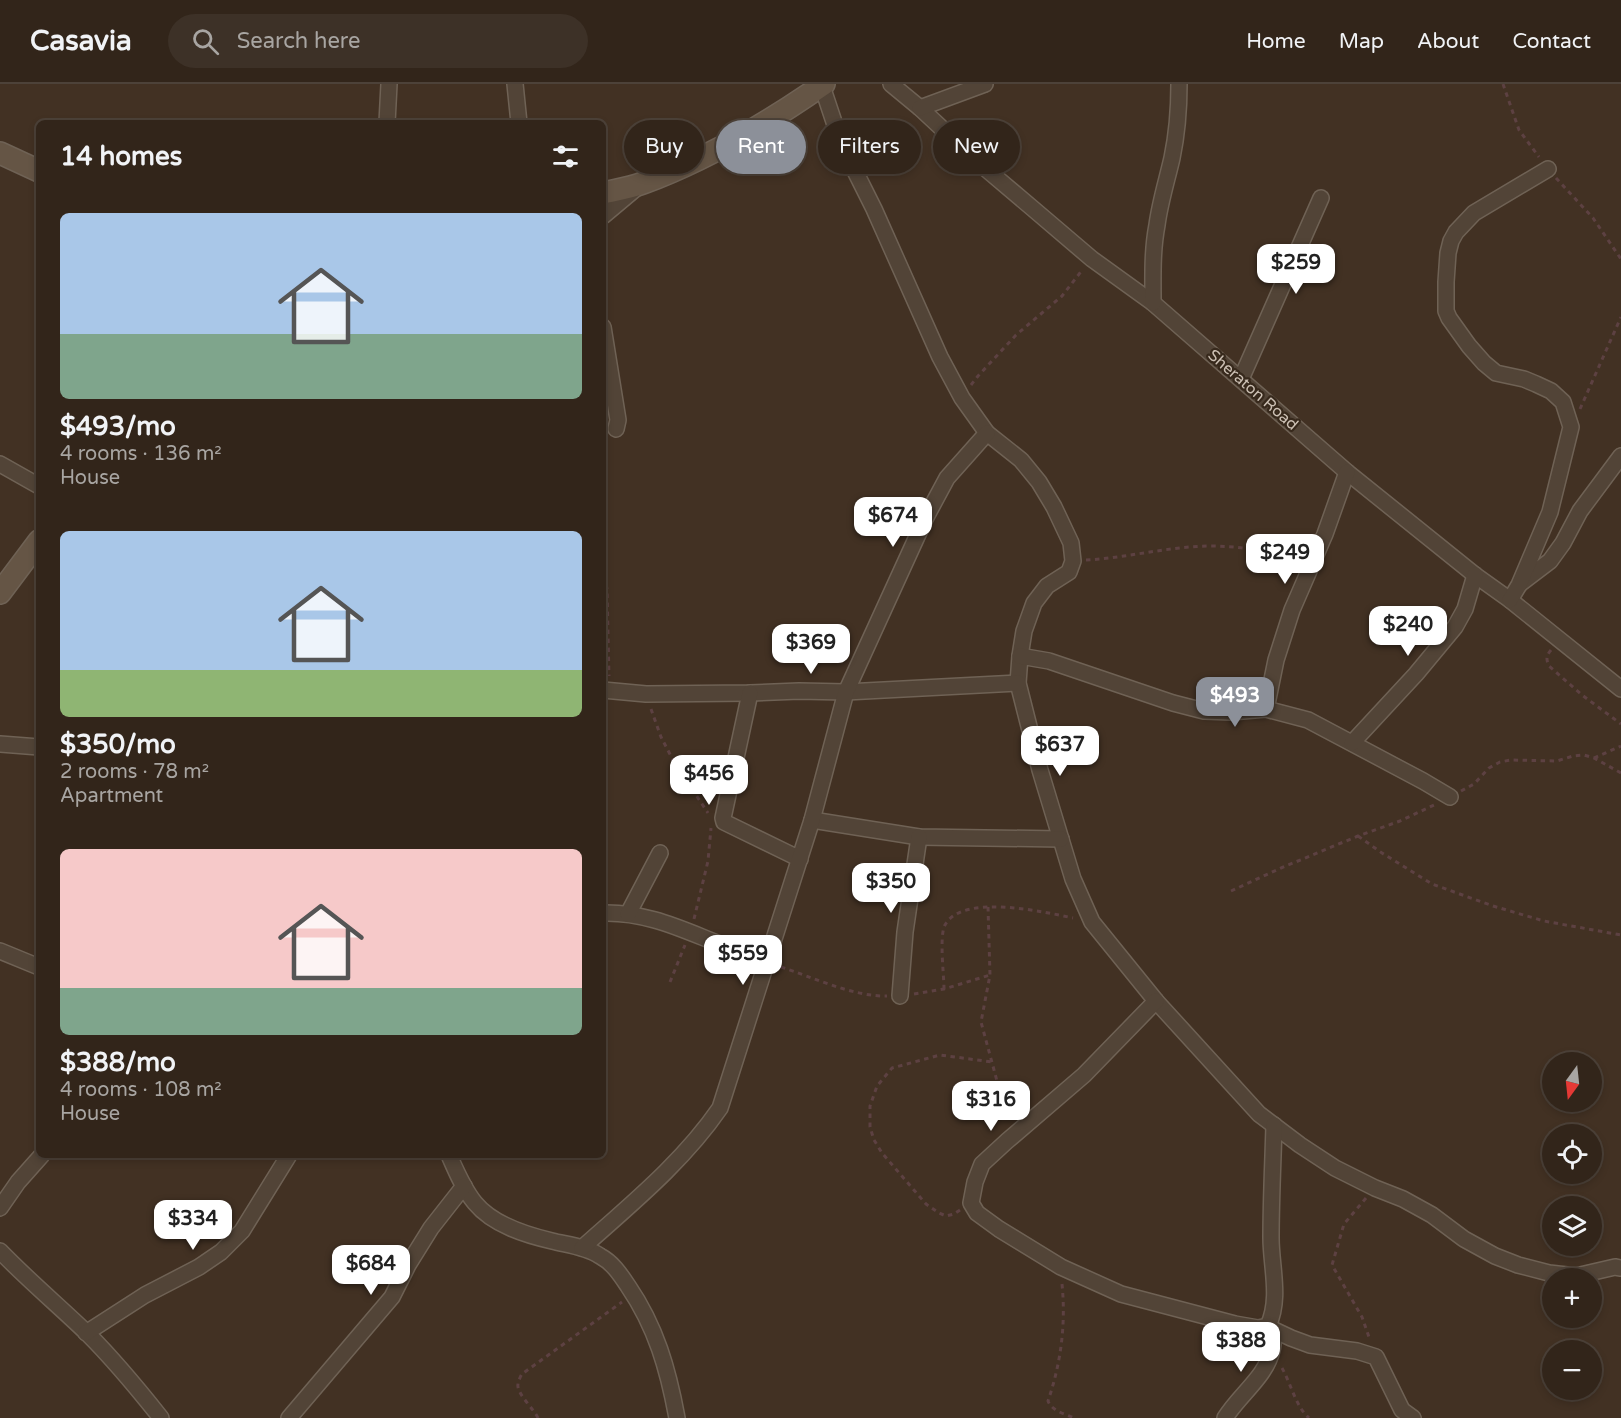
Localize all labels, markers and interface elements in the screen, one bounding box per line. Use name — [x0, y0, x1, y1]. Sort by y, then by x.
search box — [168, 14, 588, 68]
text: Casavia — [30, 24, 132, 58]
icon: search — [189, 25, 222, 58]
text: Search here — [237, 28, 360, 54]
text: Home — [1246, 29, 1306, 54]
text: Map — [1339, 29, 1384, 54]
text: About — [1417, 29, 1479, 54]
text: Contact — [1512, 29, 1591, 54]
chip: Buy — [624, 120, 704, 174]
chip: Rent — [716, 120, 806, 174]
chip: Filters — [818, 120, 921, 174]
chip: New — [933, 120, 1020, 174]
icon: filters — [549, 140, 582, 173]
text: 14 homes — [60, 141, 182, 172]
pin: $259 — [1260, 244, 1332, 295]
text: $259 — [1271, 251, 1321, 275]
icon: home — [267, 252, 375, 360]
street label: Sheraton Road — [1204, 345, 1302, 435]
text: $493/mo — [60, 411, 176, 442]
text: 4 rooms · 136 m² — [60, 442, 222, 466]
text: House — [60, 466, 120, 490]
pin: $674 — [857, 497, 929, 548]
text: $674 — [868, 504, 918, 528]
pin: $249 — [1249, 534, 1321, 585]
text: $249 — [1260, 541, 1310, 565]
icon: home — [267, 570, 375, 678]
pin: $240 — [1372, 606, 1444, 657]
text: $240 — [1383, 613, 1433, 637]
pin: $369 — [775, 624, 847, 675]
text: $369 — [786, 631, 836, 655]
pin: $493 — [1199, 677, 1271, 728]
text: $493 — [1210, 684, 1260, 708]
pin: $637 — [1024, 726, 1096, 777]
text: $350/mo — [60, 729, 176, 760]
text: $637 — [1035, 733, 1085, 757]
pin: $456 — [673, 755, 745, 806]
text: 2 rooms · 78 m² — [60, 760, 209, 784]
text: $456 — [684, 762, 734, 786]
text: Apartment — [60, 784, 163, 808]
pin: $350 — [855, 863, 927, 914]
text: $350 — [866, 870, 916, 894]
icon: home — [267, 888, 375, 996]
pin: $559 — [707, 935, 779, 986]
text: $559 — [718, 942, 768, 966]
text: $388/mo — [60, 1047, 176, 1078]
north arrow — [1542, 1052, 1602, 1112]
map controls — [1542, 1052, 1602, 1400]
text: 4 rooms · 108 m² — [60, 1078, 222, 1102]
pin: $316 — [955, 1081, 1027, 1132]
text: $316 — [966, 1088, 1016, 1112]
text: House — [60, 1102, 120, 1126]
button: locate — [1542, 1124, 1602, 1184]
button: layers — [1542, 1196, 1602, 1256]
pin: $334 — [157, 1200, 229, 1251]
text: $334 — [168, 1207, 218, 1231]
pin: $684 — [335, 1245, 407, 1296]
text: $684 — [346, 1252, 396, 1276]
button: + — [1542, 1268, 1602, 1328]
pin: $388 — [1205, 1322, 1277, 1373]
text: $388 — [1216, 1329, 1266, 1353]
button: − — [1542, 1340, 1602, 1400]

